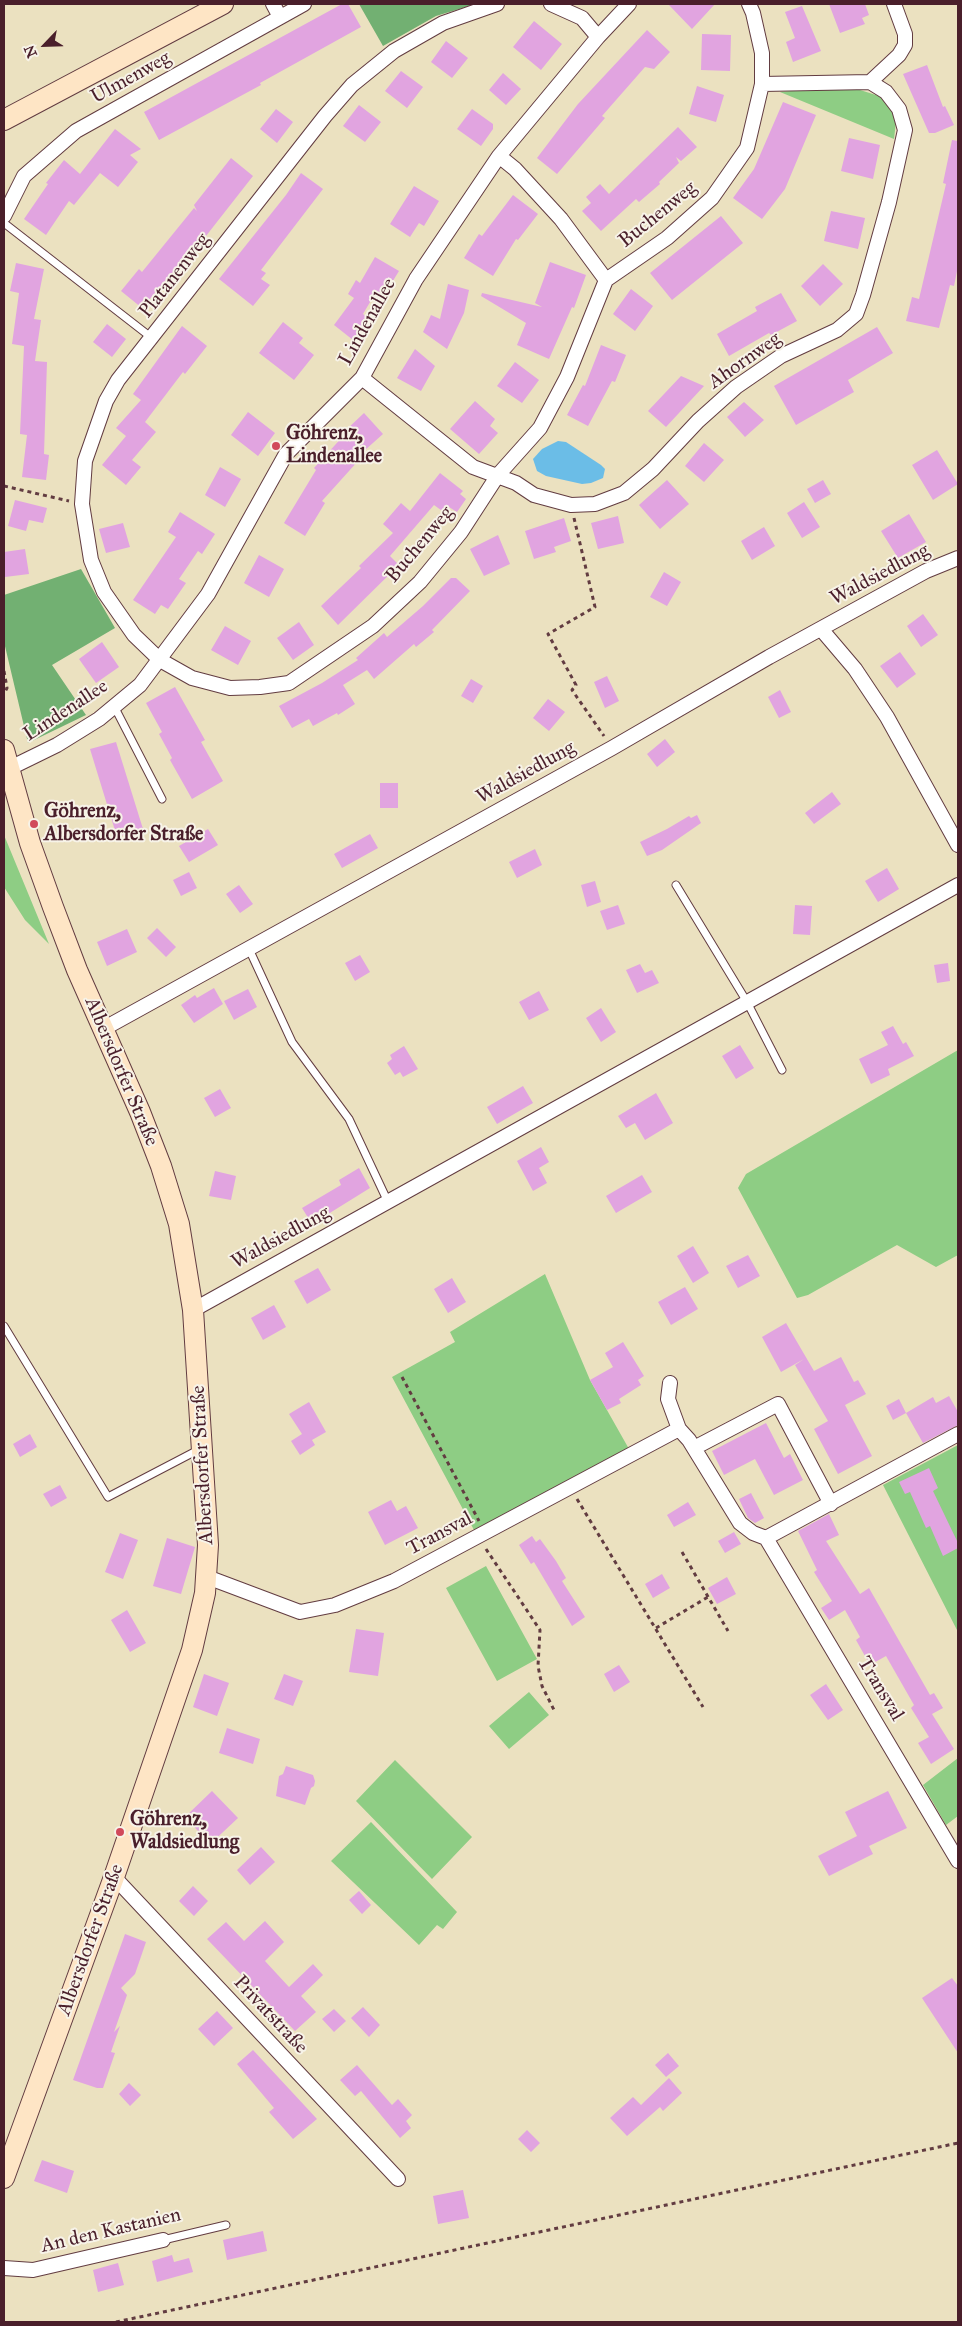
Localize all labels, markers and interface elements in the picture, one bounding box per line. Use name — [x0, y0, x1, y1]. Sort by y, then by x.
north arrow — [20, 20, 70, 70]
text: N — [21, 42, 41, 60]
street label: Ulmenweg — [87, 46, 175, 110]
street label: Buchenweg — [614, 176, 702, 254]
street label: Platanenweg — [134, 229, 216, 323]
street label: Lindenallee — [334, 274, 402, 370]
street label: Ahornweg — [704, 327, 786, 395]
place label: Göhrenz, Lindenallee — [286, 422, 382, 469]
marker: Göhrenz, Lindenallee — [270, 440, 282, 452]
street label: Buchenweg — [381, 502, 459, 588]
street label: Waldsiedlung — [826, 539, 934, 611]
street label: Lindenallee — [19, 675, 113, 747]
street label: Waldsiedlung — [472, 736, 580, 810]
place label: Göhrenz, Albersdorfer Straße — [44, 800, 203, 847]
marker: Göhrenz, Albersdorfer Straße — [28, 818, 40, 830]
street label: Albersdorfer Straße — [79, 994, 163, 1150]
street label: Waldsiedlung — [227, 1201, 335, 1275]
street label: Albersdorfer Straße — [187, 1385, 219, 1545]
street label: Transval — [403, 1507, 477, 1561]
street label: Transval — [852, 1653, 908, 1725]
place label: Göhrenz, Waldsiedlung — [130, 1808, 239, 1855]
marker: Göhrenz, Waldsiedlung — [114, 1826, 126, 1838]
street label: Albersdorfer Straße — [52, 1861, 130, 2019]
street label: Privatstraße — [228, 1971, 312, 2059]
street label: An den Kastanien — [39, 2203, 183, 2259]

